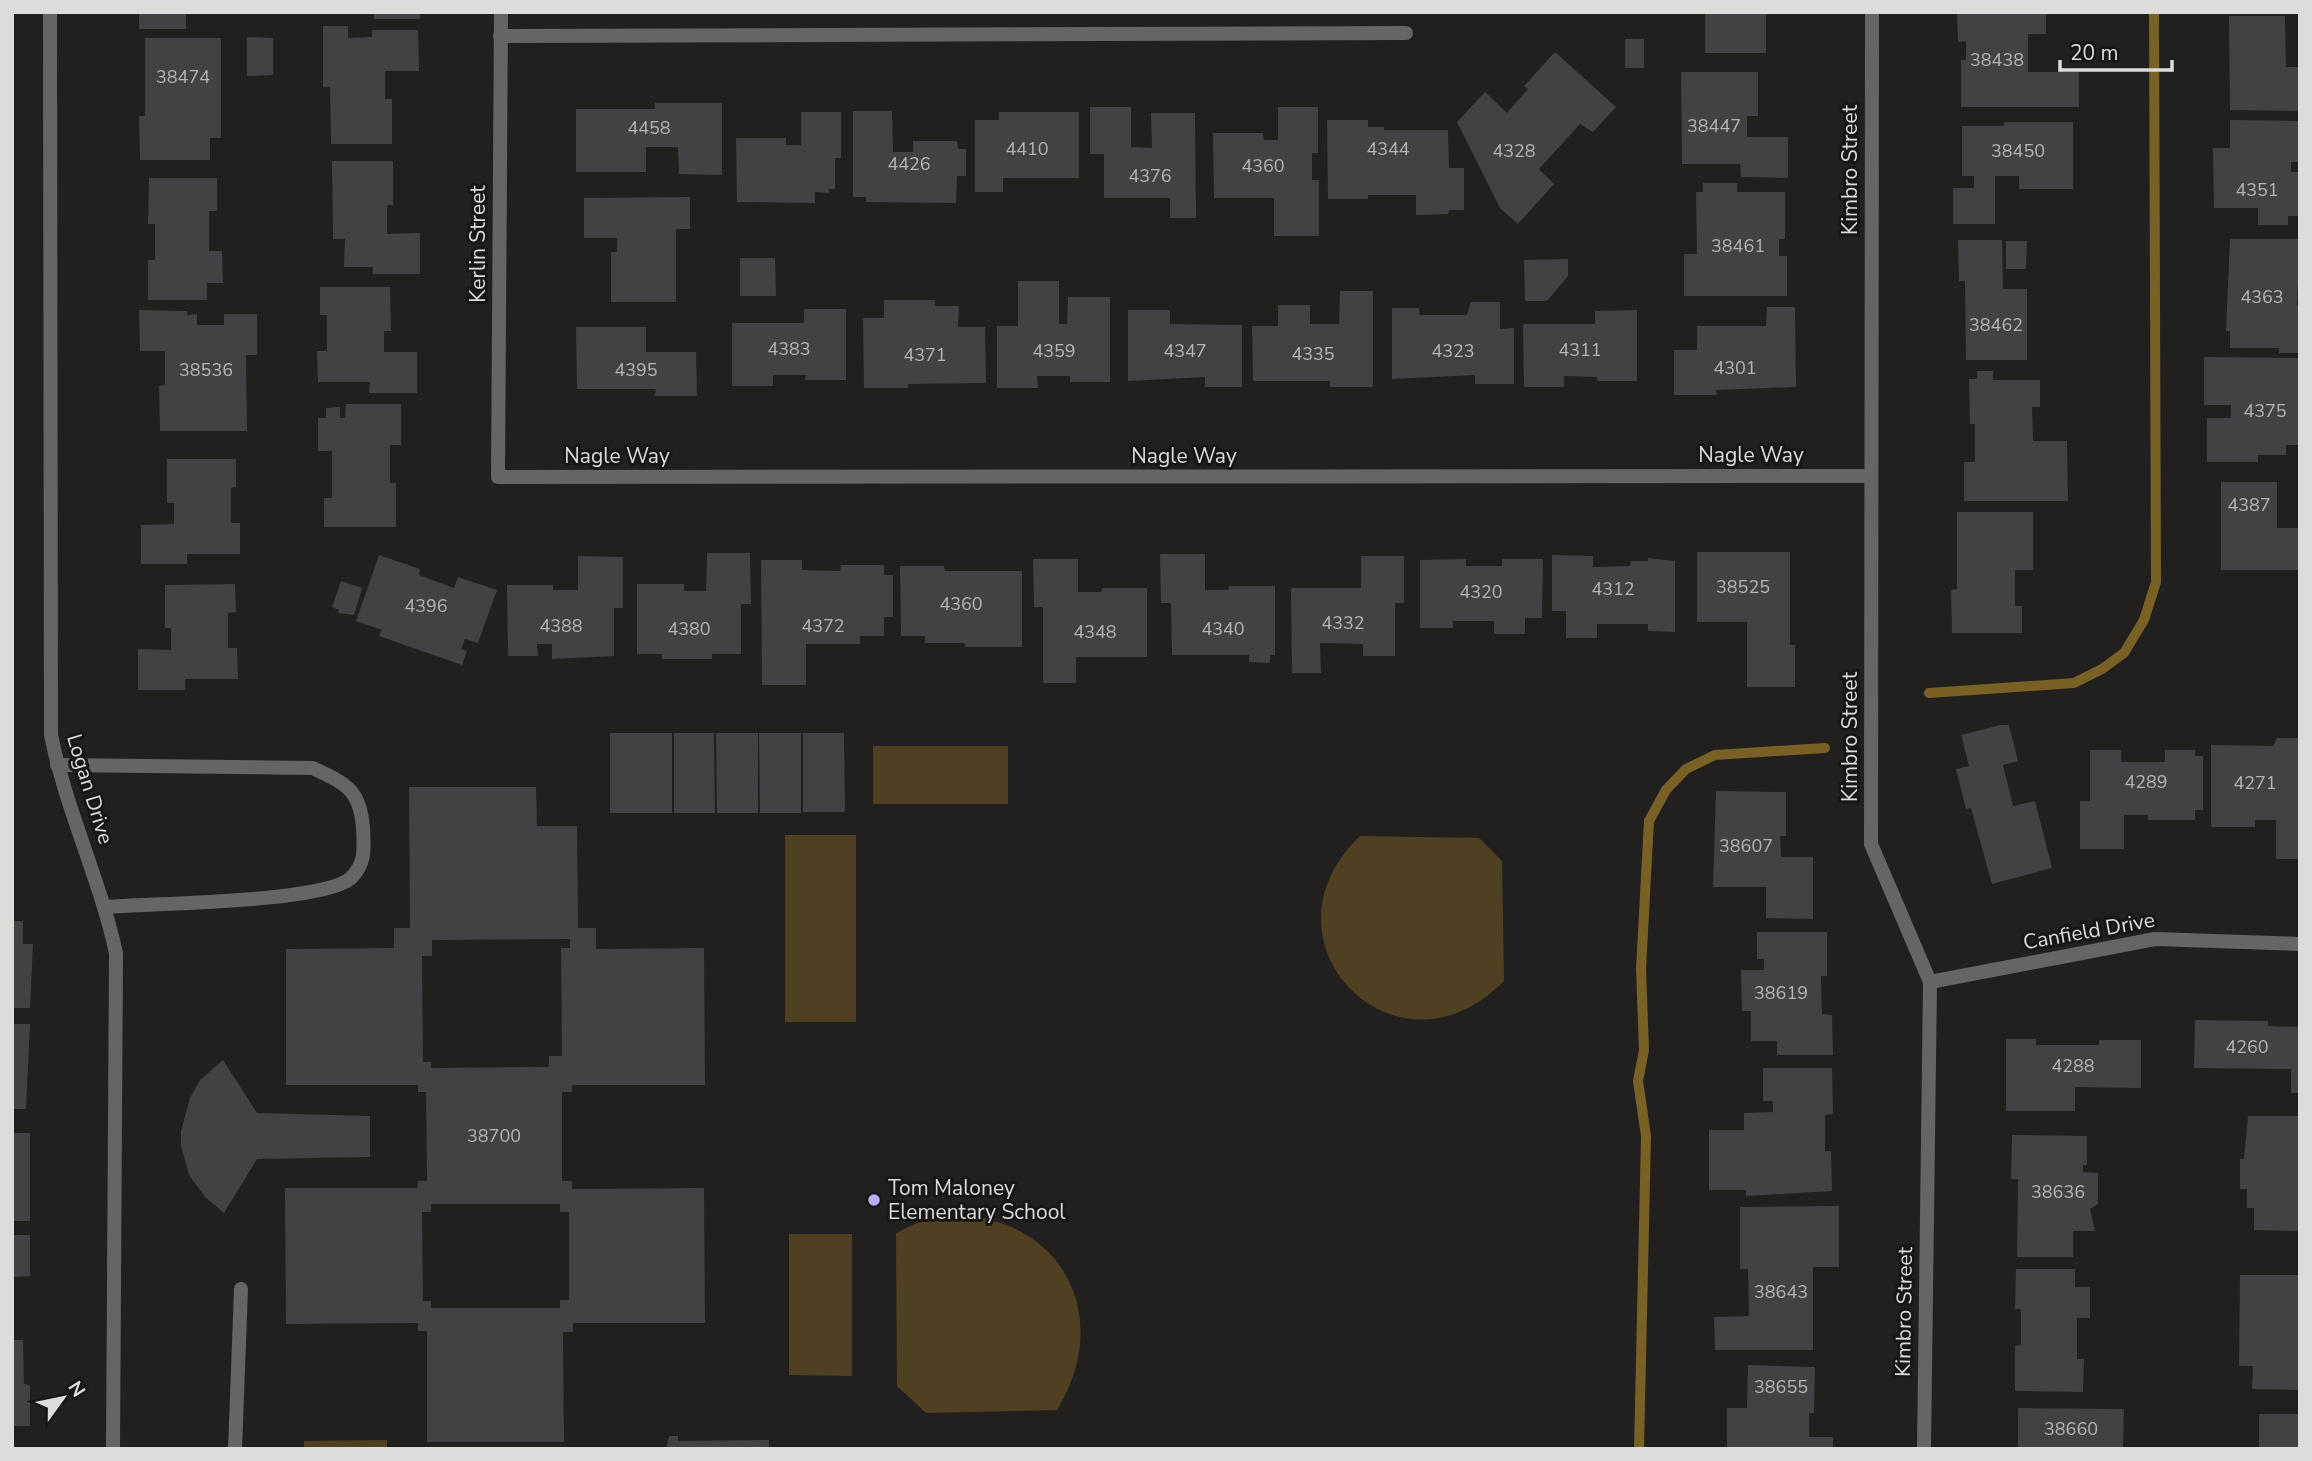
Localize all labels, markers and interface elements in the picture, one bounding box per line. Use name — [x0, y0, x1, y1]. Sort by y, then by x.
scale bar — [2060, 28, 2172, 72]
text: 20 m — [2070, 39, 2119, 67]
house number: 38438 — [1970, 48, 2024, 72]
house number: 38474 — [156, 65, 210, 89]
street label: Kimbro Street — [1836, 104, 1864, 235]
house number: 38447 — [1687, 114, 1741, 138]
house number: 4458 — [627, 116, 671, 140]
house number: 4410 — [1005, 137, 1049, 161]
house number: 4344 — [1366, 137, 1410, 161]
house number: 4328 — [1492, 139, 1536, 163]
house number: 38450 — [1991, 139, 2045, 163]
house number: 4426 — [887, 152, 931, 176]
house number: 4360 — [1241, 154, 1285, 178]
house number: 4376 — [1128, 164, 1172, 188]
house number: 4351 — [2235, 178, 2279, 202]
street label: Kerlin Street — [464, 185, 492, 303]
house number: 38461 — [1711, 234, 1765, 258]
house number: 4363 — [2240, 285, 2284, 309]
house number: 38462 — [1969, 313, 2023, 337]
house number: 4383 — [767, 337, 811, 361]
house number: 4311 — [1558, 338, 1602, 362]
house number: 4359 — [1032, 339, 1076, 363]
house number: 4347 — [1163, 339, 1207, 363]
house number: 4323 — [1431, 339, 1475, 363]
house number: 4335 — [1291, 342, 1335, 366]
house number: 4371 — [903, 343, 947, 367]
house number: 4301 — [1713, 356, 1757, 380]
house number: 38536 — [179, 358, 233, 382]
house number: 4395 — [614, 358, 658, 382]
house number: 4375 — [2243, 399, 2287, 423]
street label: Nagle Way — [1698, 441, 1804, 469]
street label: Nagle Way — [564, 442, 670, 470]
street label: Nagle Way — [1131, 442, 1237, 470]
house number: 4387 — [2227, 493, 2271, 517]
house number: 38525 — [1716, 575, 1770, 599]
house number: 4312 — [1591, 577, 1635, 601]
house number: 4320 — [1459, 580, 1503, 604]
house number: 4360 — [939, 592, 983, 616]
house number: 4396 — [404, 594, 448, 618]
house number: 4332 — [1321, 611, 1365, 635]
house number: 4388 — [539, 614, 583, 638]
house number: 4372 — [801, 614, 845, 638]
house number: 4380 — [667, 617, 711, 641]
house number: 4340 — [1201, 617, 1245, 641]
house number: 4348 — [1073, 620, 1117, 644]
street label: Kimbro Street — [1836, 671, 1864, 802]
street label: Logan Drive — [60, 731, 120, 847]
house number: 4289 — [2124, 770, 2168, 794]
house number: 4271 — [2233, 771, 2277, 795]
house number: 38607 — [1719, 834, 1773, 858]
street label: Canfield Drive — [2021, 906, 2157, 956]
house number: 38619 — [1754, 981, 1808, 1005]
house number: 4260 — [2225, 1035, 2269, 1059]
house number: 4288 — [2051, 1054, 2095, 1078]
house number: 38700 — [467, 1124, 521, 1148]
place label: Tom Maloney Elementary School — [888, 1174, 1066, 1226]
house number: 38636 — [2031, 1180, 2085, 1204]
marker: Tom Maloney Elementary School — [866, 1192, 882, 1208]
street label: Kimbro Street — [1889, 1246, 1919, 1377]
house number: 38643 — [1754, 1280, 1808, 1304]
north arrow — [28, 1363, 98, 1433]
house number: 38655 — [1754, 1375, 1808, 1399]
text: N — [62, 1376, 91, 1402]
house number: 38660 — [2044, 1417, 2098, 1441]

